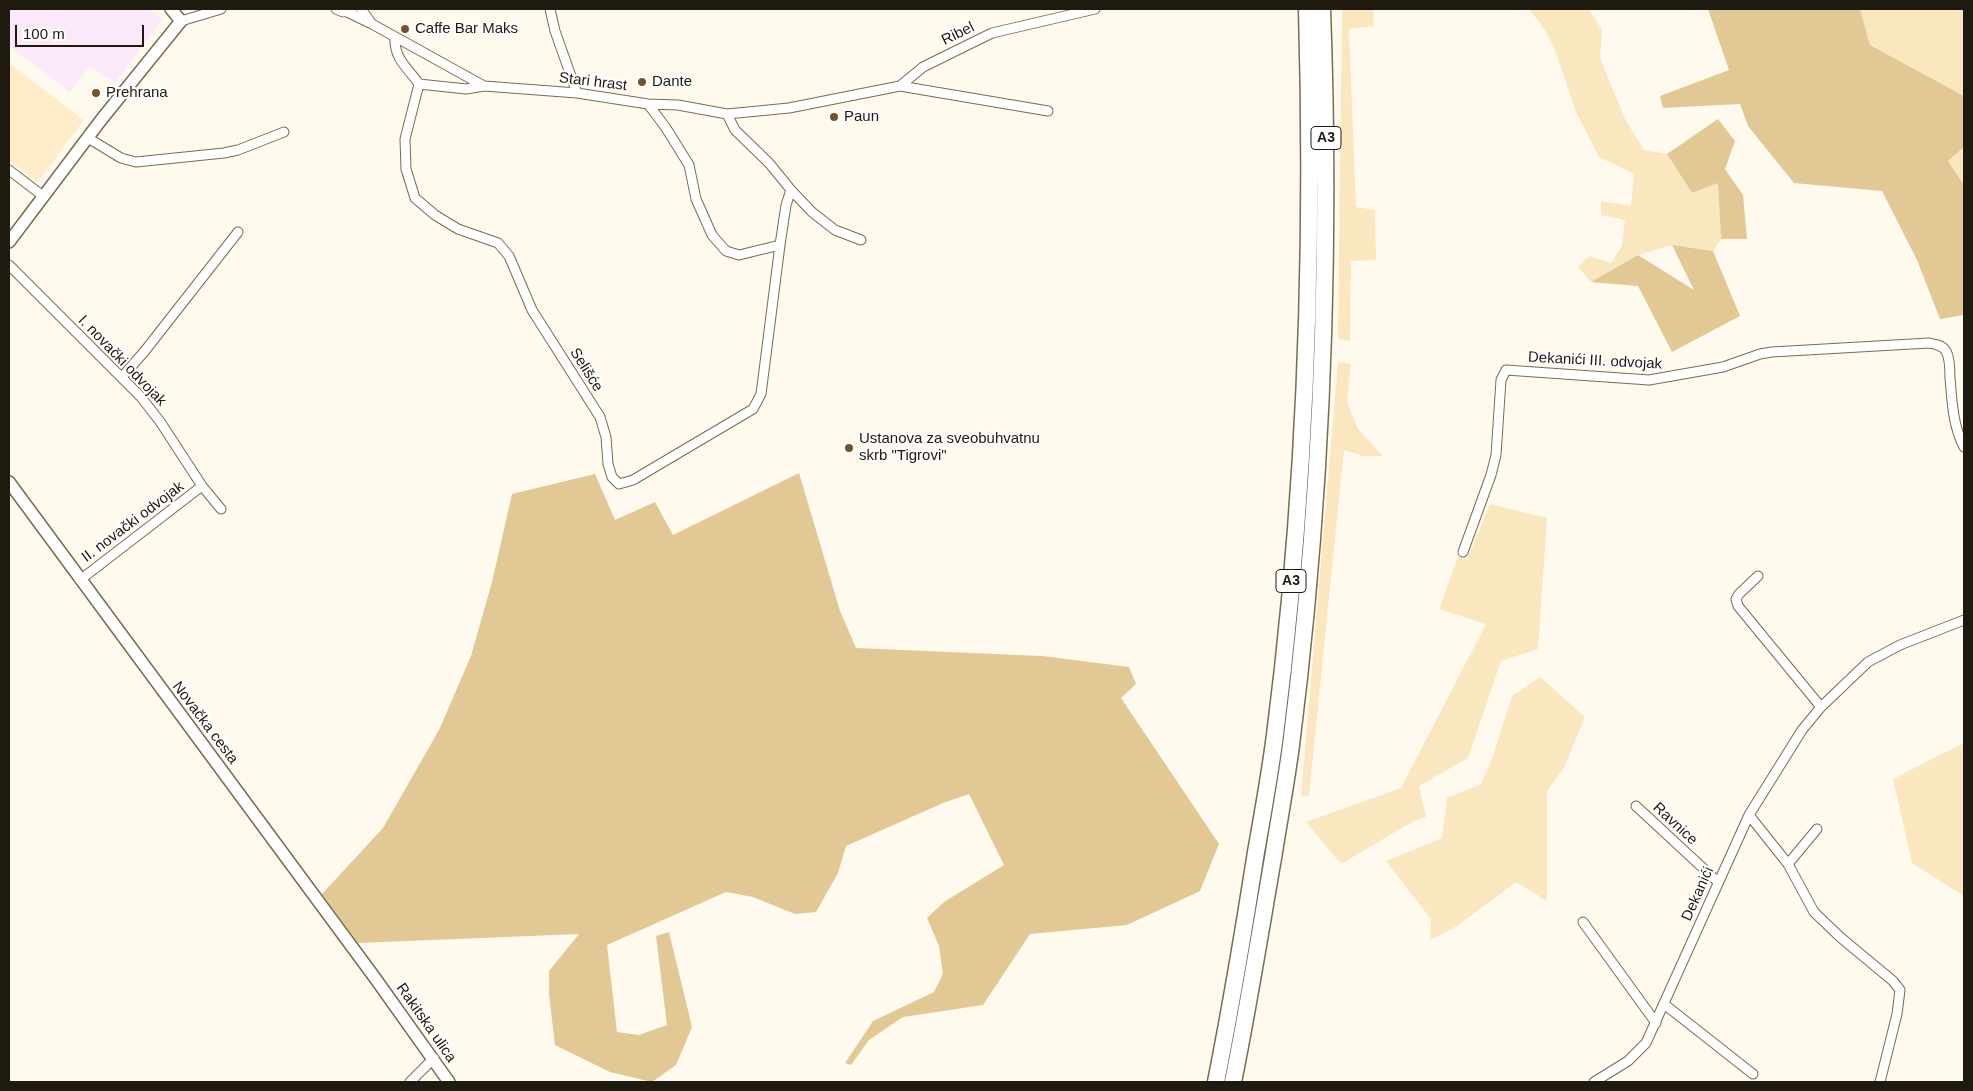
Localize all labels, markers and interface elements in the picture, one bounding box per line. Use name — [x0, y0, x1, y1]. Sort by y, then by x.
scale bar — [18, 15, 146, 47]
street label: Ribel — [939, 18, 977, 50]
place label: Caffe Bar Maks — [415, 20, 518, 38]
marker: Caffe Bar Maks — [399, 23, 411, 35]
text: 100 m — [23, 25, 65, 42]
street label: Stari hrast — [558, 69, 628, 95]
place label: Dante — [652, 73, 692, 91]
marker: Dante — [636, 76, 648, 88]
place label: Prehrana — [106, 84, 168, 102]
marker: Prehrana — [90, 87, 102, 99]
place label: Paun — [844, 108, 879, 126]
marker: Paun — [828, 111, 840, 123]
road number: A3 — [1311, 126, 1341, 150]
street label: I. novački odvojak — [74, 312, 170, 410]
street label: Selišće — [566, 345, 606, 395]
street label: Dekanići III. odvojak — [1528, 348, 1662, 374]
place label: Ustanova za sveobuhvatnu skrb "Tigrovi" — [859, 430, 1040, 465]
marker: Ustanova za sveobuhvatnu skrb "Tigrovi" — [843, 442, 855, 454]
street label: II. novački odvojak — [78, 478, 188, 566]
road number: A3 — [1276, 570, 1306, 592]
street label: Novačka cesta — [168, 678, 242, 768]
street label: Ravnice — [1649, 799, 1701, 849]
street label: Dekanići — [1678, 864, 1718, 924]
street label: Rakitska ulica — [392, 980, 460, 1066]

